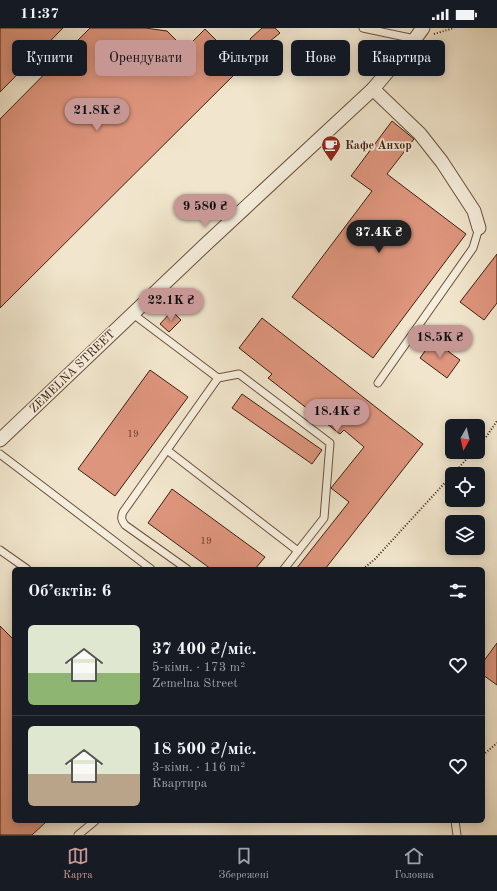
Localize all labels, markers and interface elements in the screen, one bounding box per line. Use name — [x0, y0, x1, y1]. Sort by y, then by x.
text: 11:37 — [20, 7, 59, 22]
chip: Купити — [12, 40, 87, 76]
chip: Орендувати — [95, 40, 196, 76]
chip: Фільтри — [204, 40, 283, 76]
chip: Нове — [291, 40, 350, 76]
chip: Квартира — [358, 40, 445, 76]
pin: 21.8K ₴ — [60, 98, 134, 132]
text: 21.8K ₴ — [73, 104, 121, 117]
cafe icon: Кафе Анхор — [320, 134, 342, 162]
place label: Кафе Анхор — [345, 140, 412, 152]
pin: 9 580 ₴ — [168, 194, 242, 228]
text: 9 580 ₴ — [183, 200, 227, 213]
pin: 37.4K ₴ — [342, 220, 416, 254]
text: 37.4K ₴ — [355, 226, 403, 239]
pin: 22.1K ₴ — [134, 288, 208, 322]
text: 22.1K ₴ — [147, 294, 195, 307]
pin: 18.5K ₴ — [403, 325, 477, 359]
street label: ZEMELNA STREET — [28, 328, 118, 415]
text: 18.5K ₴ — [416, 331, 464, 344]
pin: 18.4K ₴ — [300, 399, 374, 433]
text: 18.4K ₴ — [313, 405, 361, 418]
north arrow — [445, 419, 485, 459]
map controls — [445, 419, 485, 555]
house number: 19 — [127, 429, 139, 439]
button: locate — [445, 467, 485, 507]
button: layers — [445, 515, 485, 555]
house number: 19 — [200, 536, 212, 546]
icon: filters — [447, 580, 469, 602]
text: Об’єктів: 6 — [28, 583, 111, 600]
icon: home — [60, 641, 108, 689]
text: 37 400 ₴/міс. — [152, 641, 256, 658]
icon: heart — [447, 654, 469, 676]
text: 5-кімн. · 173 m² — [152, 661, 245, 674]
text: Zemelna Street — [152, 677, 238, 690]
text: 18 500 ₴/міс. — [152, 741, 256, 758]
icon: home — [60, 742, 108, 790]
icon: heart — [447, 755, 469, 777]
text: 3-кімн. · 116 m² — [152, 761, 245, 774]
text: Квартира — [152, 777, 207, 790]
tab: Карта — [63, 845, 93, 883]
tab: Збережені — [219, 845, 269, 883]
tab: Головна — [394, 845, 434, 883]

